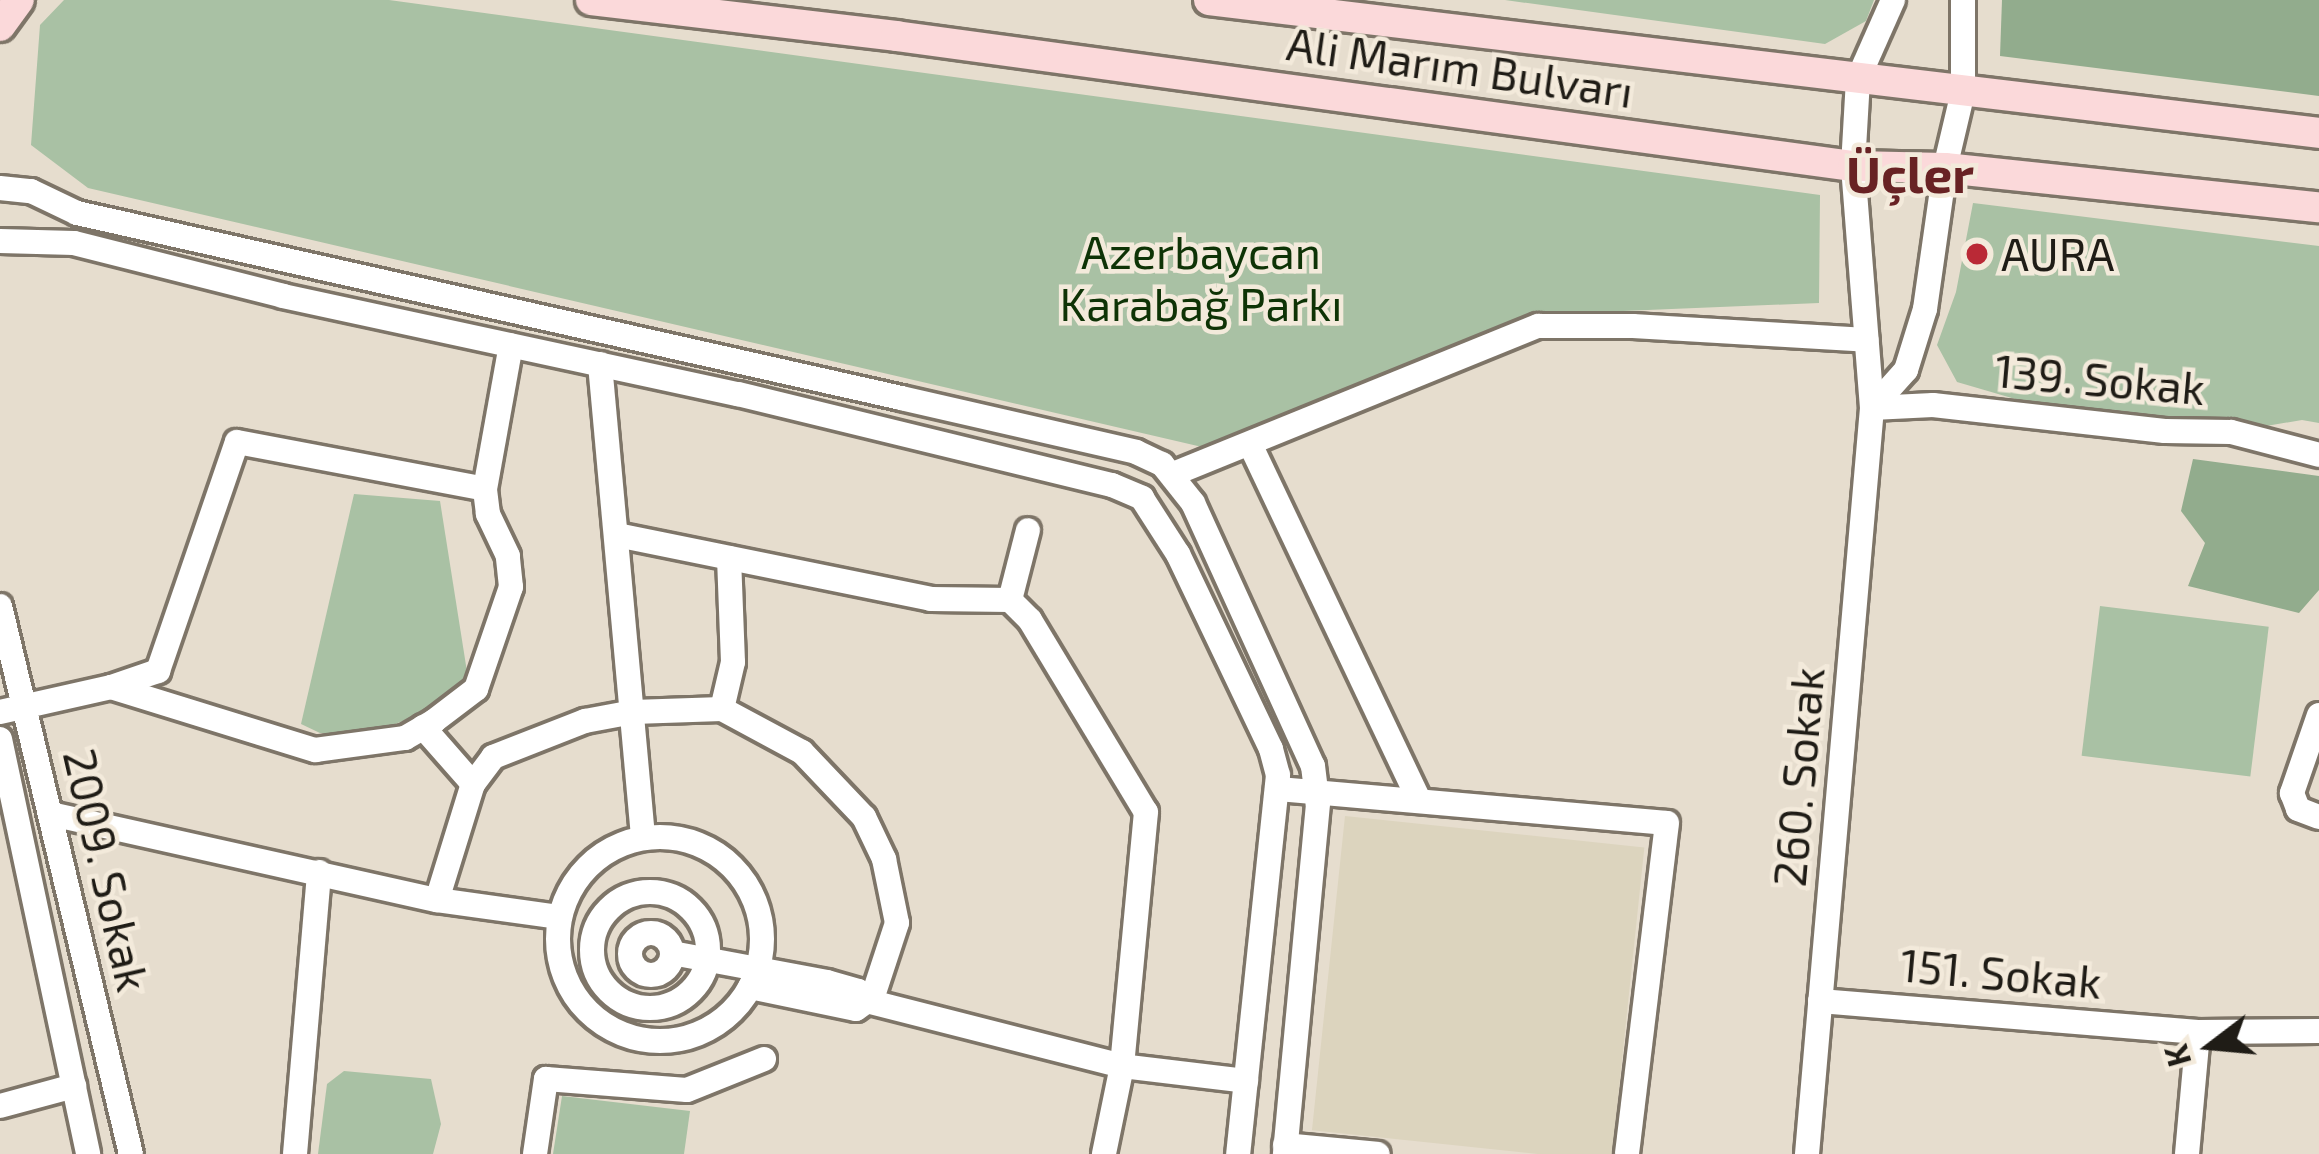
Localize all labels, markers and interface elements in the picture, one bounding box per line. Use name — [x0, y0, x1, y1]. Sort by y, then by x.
street label: Ali Marım Bulvarı — [1283, 16, 1637, 118]
district label: Üçler — [1846, 142, 1974, 204]
park label: Azerbaycan Karabağ Parkı — [1060, 225, 1342, 331]
place label: AURA — [2001, 227, 2115, 281]
marker: AURA — [1964, 241, 1990, 267]
street label: 139. Sokak — [1993, 343, 2207, 415]
street label: 260. Sokak — [1762, 665, 1834, 889]
street label: 2009. Sokak — [53, 744, 161, 996]
street label: 151. Sokak — [1898, 937, 2104, 1009]
north arrow — [2151, 986, 2271, 1106]
text: K — [2154, 1040, 2199, 1071]

